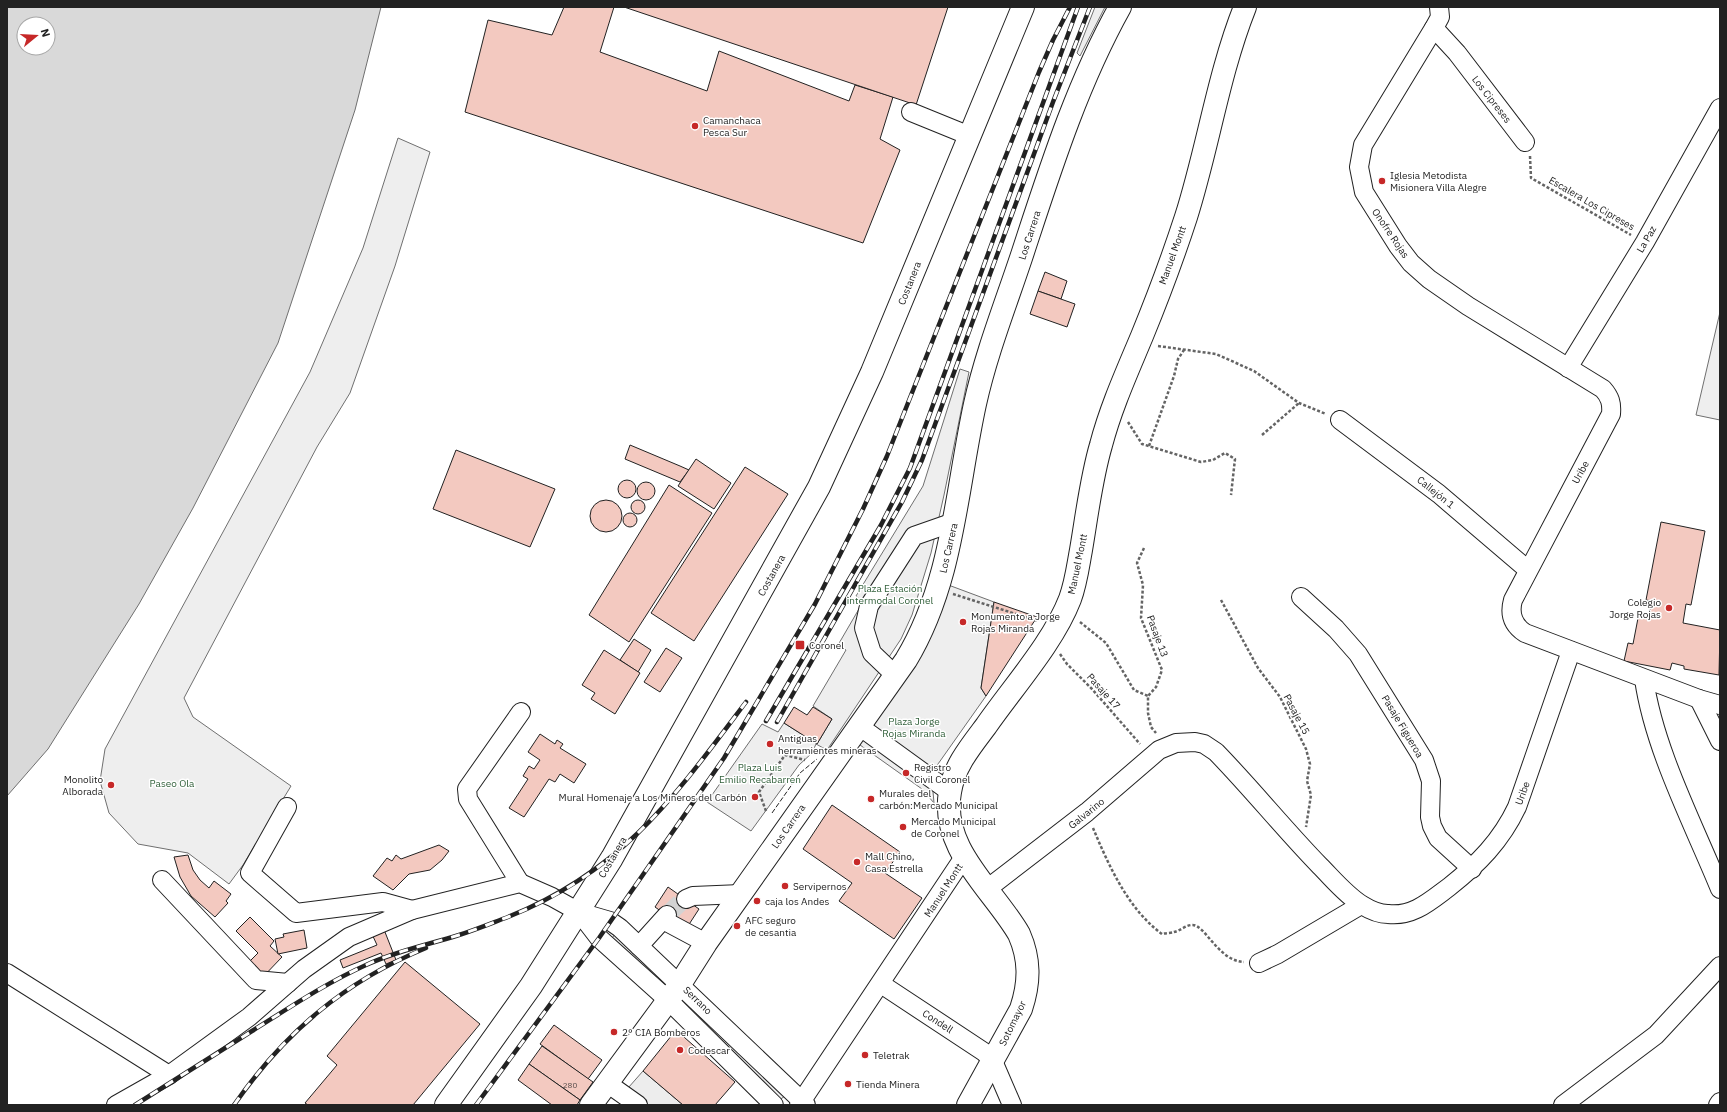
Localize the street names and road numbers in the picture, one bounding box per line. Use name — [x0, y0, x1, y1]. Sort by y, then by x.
street label: Los Cipreses — [1469, 73, 1514, 126]
street label: Escalera Los Cipreses — [1546, 174, 1637, 233]
street label: Onofre Rojas — [1369, 206, 1412, 261]
street label: Los Carrera — [1015, 208, 1044, 261]
street label: Manuel Montt — [1156, 223, 1189, 286]
street label: La Paz — [1634, 223, 1659, 255]
street label: Costanera — [895, 259, 924, 307]
street label: Uribe — [1569, 458, 1592, 486]
street label: Callejón 1 — [1414, 473, 1457, 511]
street label: Los Carrera — [936, 521, 961, 574]
street label: Manuel Montt — [1065, 532, 1090, 596]
street label: Costanera — [755, 552, 788, 598]
street label: Pasaje 13 — [1144, 613, 1171, 659]
street label: Pasaje 17 — [1084, 671, 1123, 712]
street label: Pasaje 15 — [1281, 692, 1313, 737]
street label: Pasaje Figueroa — [1379, 693, 1427, 761]
street label: Uribe — [1512, 779, 1533, 807]
street label: Galvarino — [1066, 795, 1107, 832]
street label: Los Carrera — [768, 801, 809, 851]
street label: Costanera — [595, 834, 630, 880]
street label: Manuel Montt — [921, 860, 966, 920]
street label: Serrano — [680, 983, 715, 1018]
street label: Sotomayor — [996, 998, 1029, 1048]
street label: Condell — [920, 1007, 956, 1036]

